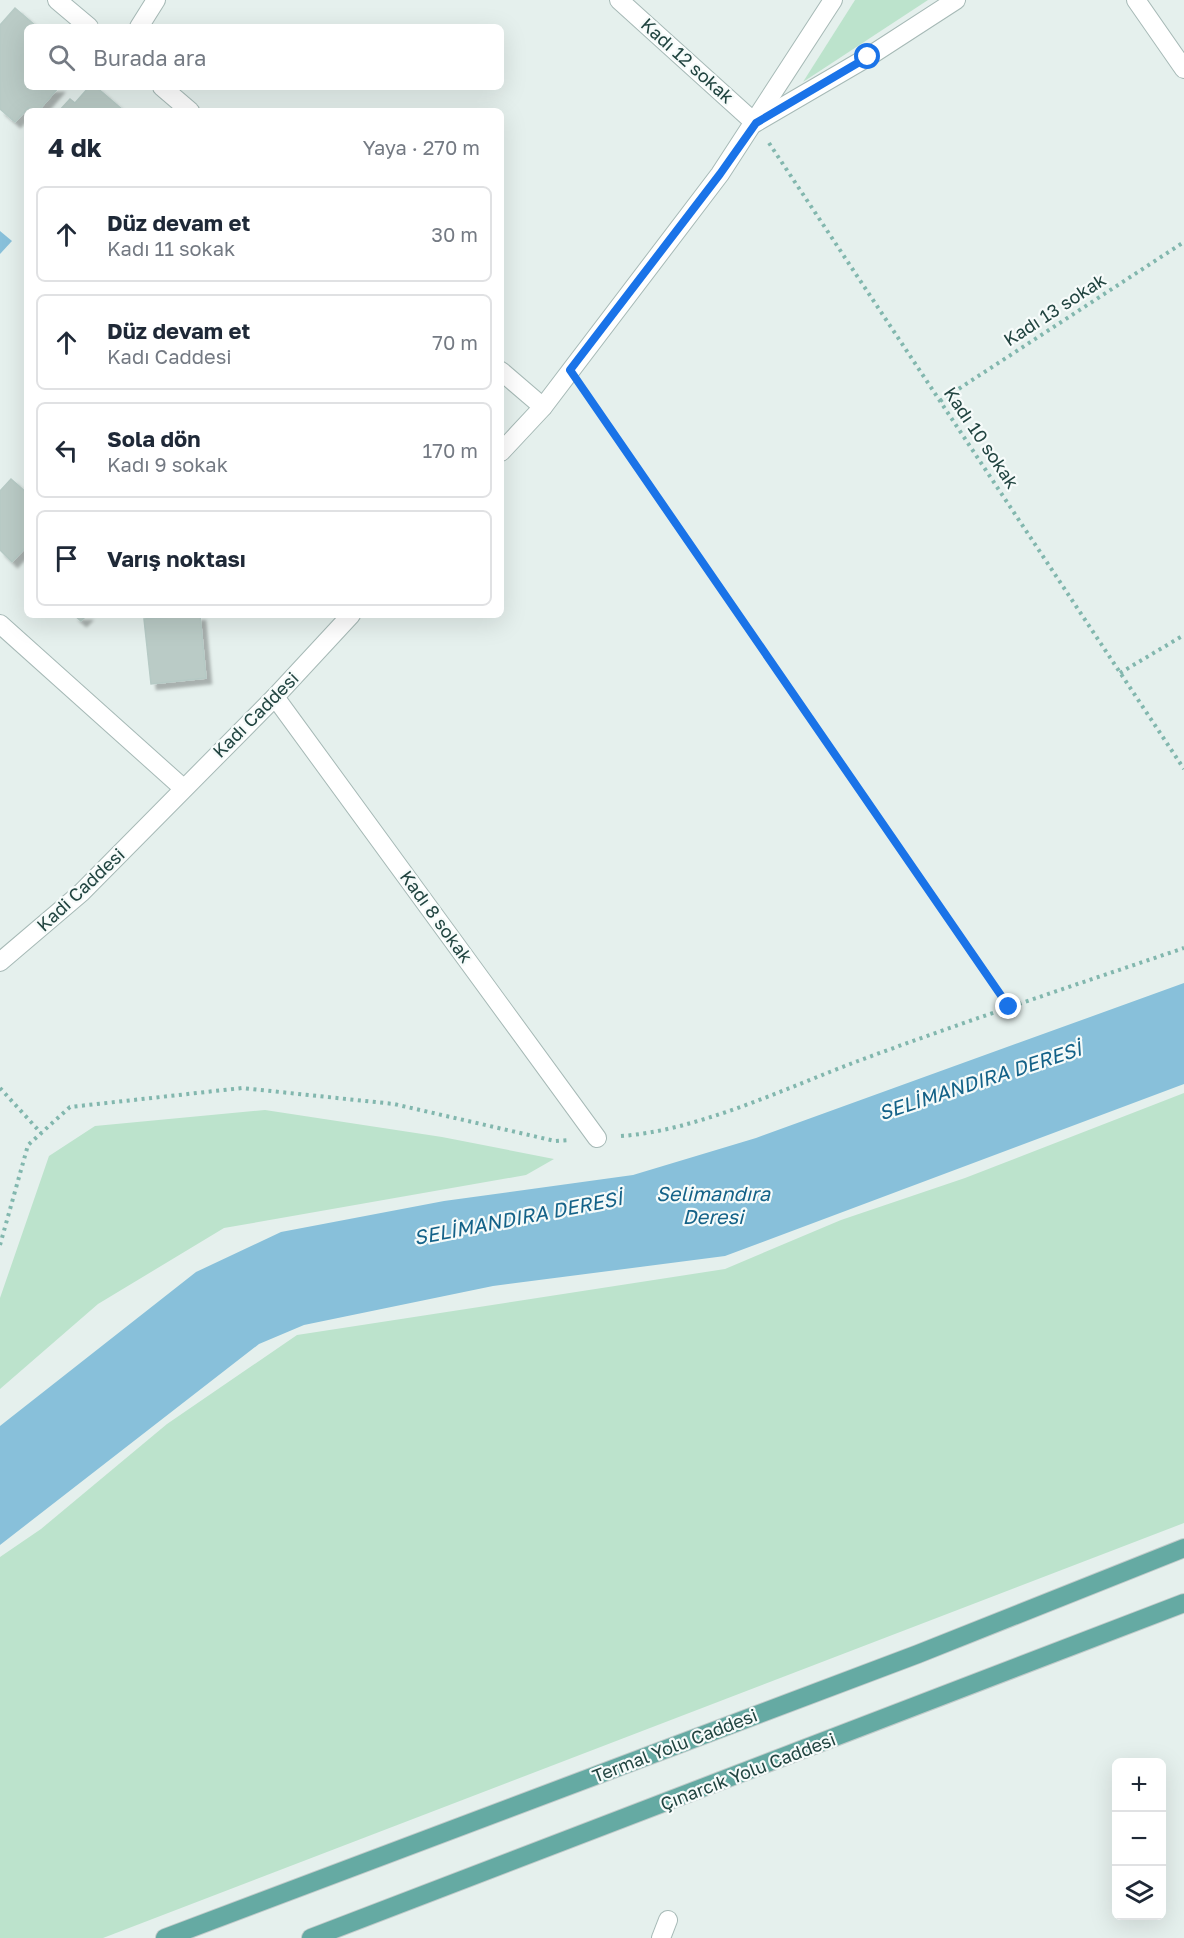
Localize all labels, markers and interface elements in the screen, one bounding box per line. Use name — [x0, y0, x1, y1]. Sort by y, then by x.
street label: Kadı 12 sokak — [637, 13, 739, 108]
search box — [24, 24, 504, 90]
icon: search — [45, 41, 78, 74]
route start — [854, 43, 880, 69]
text: Burada ara — [93, 44, 207, 71]
text: 4 dk — [48, 132, 102, 163]
text: Yaya · 270 m — [363, 135, 480, 159]
text: Düz devam et — [107, 209, 250, 236]
icon: ahead — [50, 218, 83, 251]
text: 30 m — [431, 222, 478, 246]
text: Kadı 11 sokak — [107, 236, 235, 260]
street label: Kadı 13 sokak — [999, 268, 1110, 350]
text: Düz devam et — [107, 317, 250, 344]
icon: ahead — [50, 326, 83, 359]
text: 70 m — [432, 330, 478, 354]
text: Kadı Caddesi — [107, 344, 232, 368]
street label: Kadı 10 sokak — [940, 382, 1024, 492]
text: Sola dön — [107, 425, 201, 452]
icon: left — [50, 434, 83, 467]
text: 170 m — [423, 438, 478, 462]
text: Kadı 9 sokak — [107, 452, 228, 476]
icon: arrive — [50, 542, 83, 575]
text: Varış noktası — [107, 545, 246, 572]
street label: Kadı Caddesi — [208, 667, 303, 762]
street label: Kadi Caddesi — [32, 843, 129, 936]
street label: Kadı 8 sokak — [396, 866, 478, 967]
route end — [995, 993, 1021, 1019]
water label: SELİMANDIRA DERESİ — [875, 1035, 1087, 1124]
water label: Selimandıra Deresi — [656, 1181, 771, 1228]
water label: SELİMANDIRA DERESİ — [412, 1185, 627, 1249]
street label: Termal Yolu Caddesi — [589, 1703, 760, 1787]
street label: Çınarcık Yolu Caddesi — [657, 1727, 838, 1815]
map controls — [1112, 1758, 1166, 1920]
button: + — [1112, 1758, 1166, 1812]
button: − — [1112, 1812, 1166, 1866]
button: layers — [1112, 1866, 1166, 1920]

